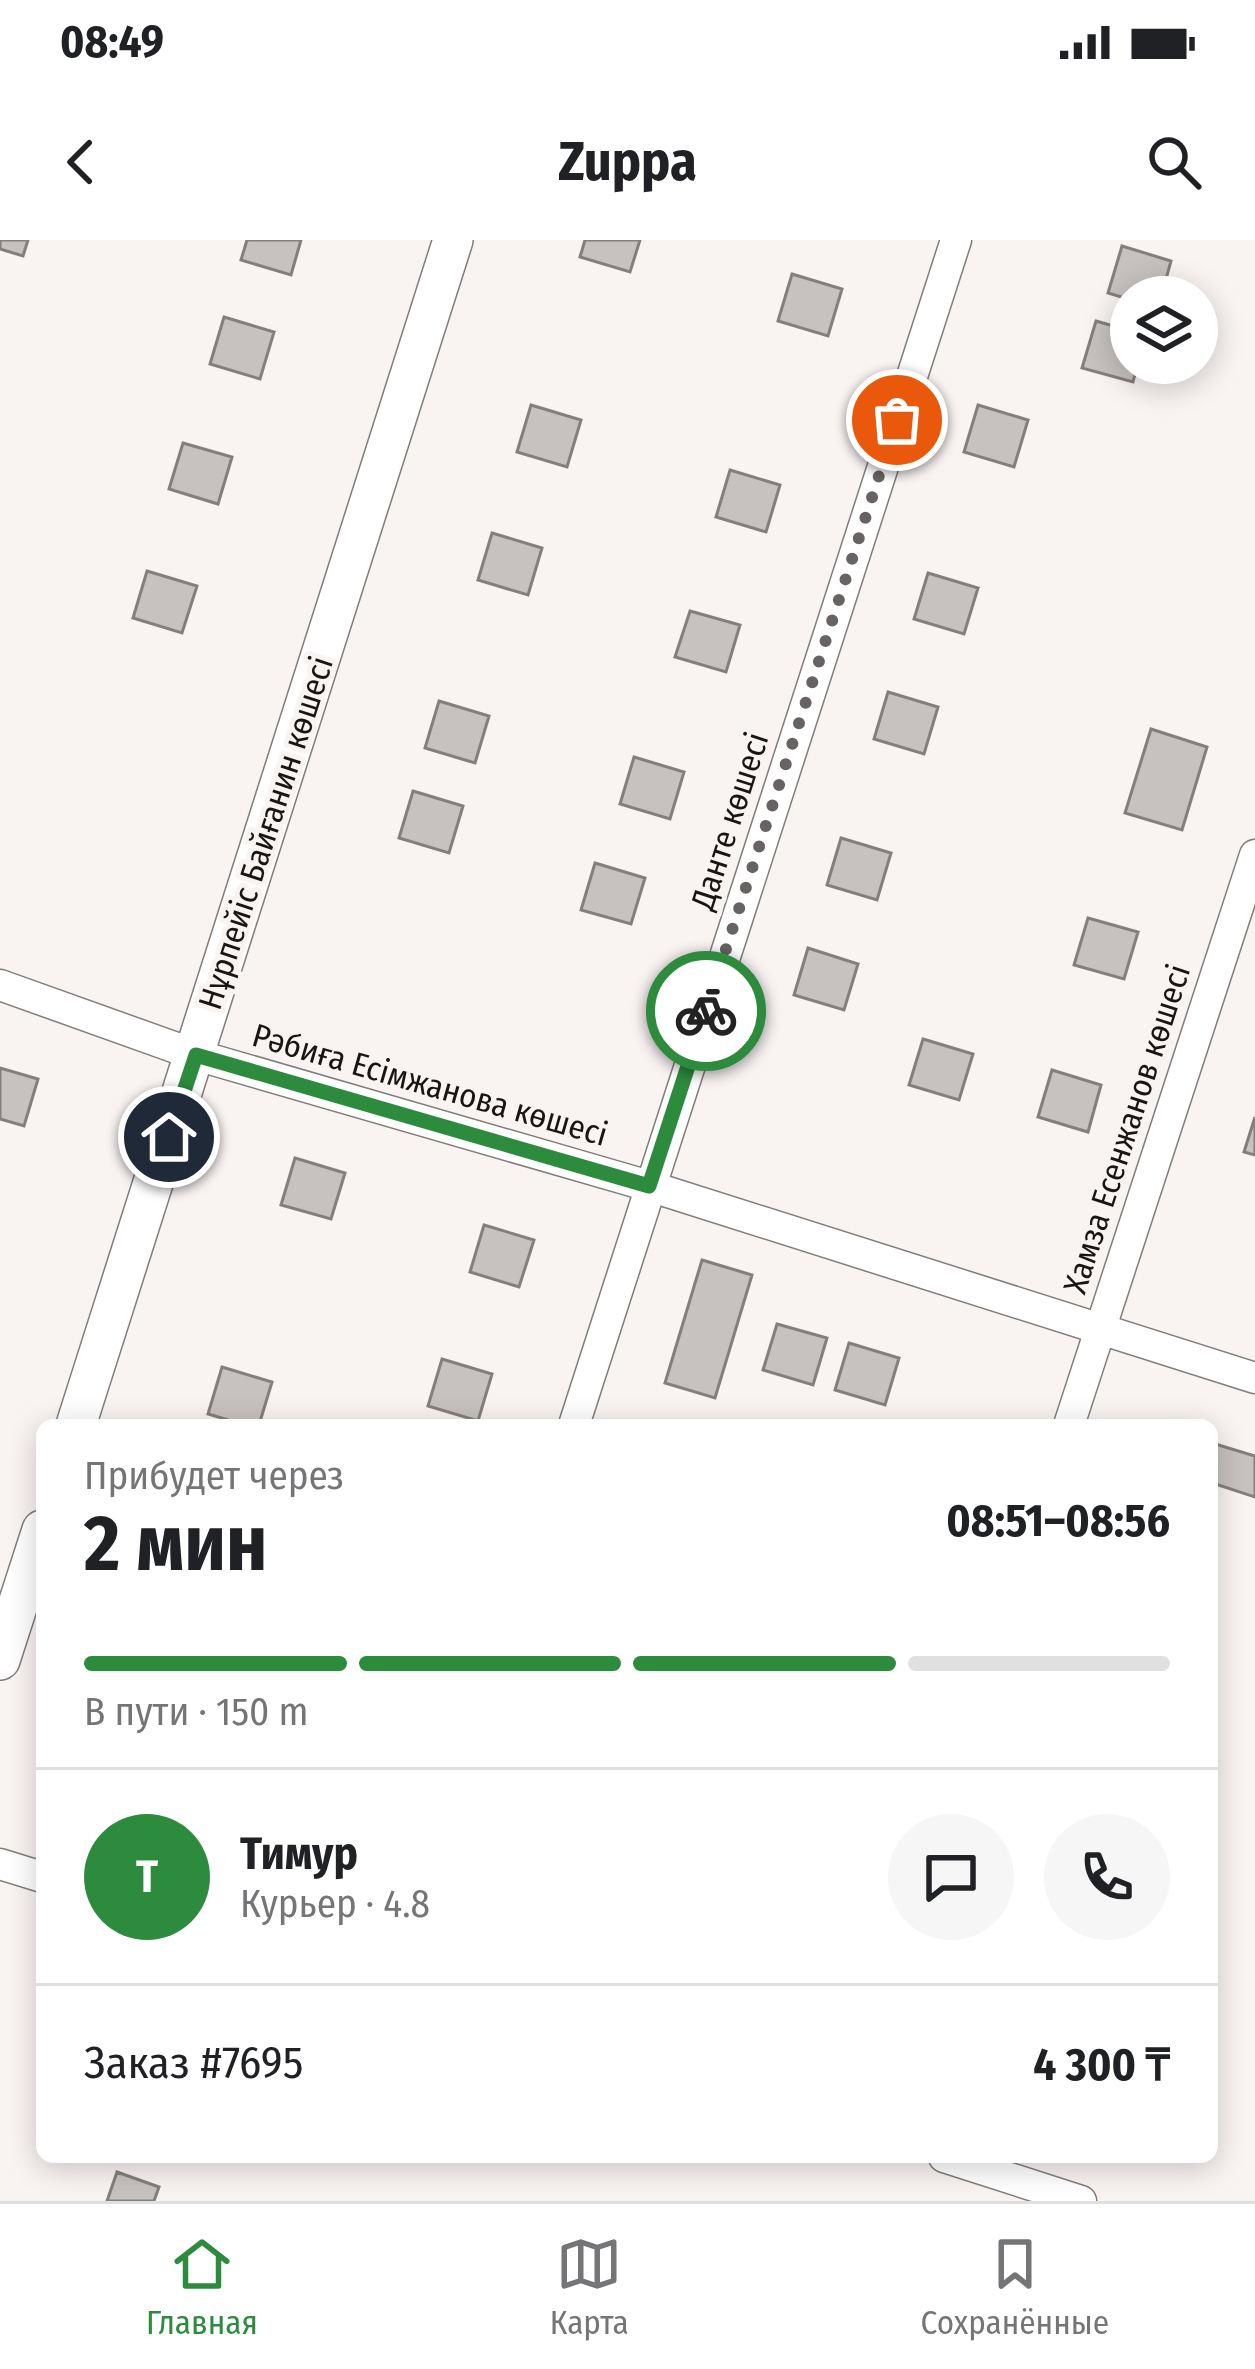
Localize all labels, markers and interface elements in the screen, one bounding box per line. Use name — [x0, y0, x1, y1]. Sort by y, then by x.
text: 08:49 — [60, 15, 164, 69]
icon: back — [48, 129, 114, 195]
icon: search — [1141, 129, 1207, 195]
text: Zuppa — [558, 130, 697, 194]
map controls — [1110, 276, 1218, 384]
button: layers — [1110, 276, 1218, 384]
pin — [846, 369, 948, 471]
icon: bag — [864, 387, 930, 453]
street label: Нұрпейіс Байғанин көшесі — [190, 651, 342, 1015]
street label: Данте көшесі — [682, 728, 777, 915]
courier — [646, 951, 766, 1071]
street label: Хамза Есенжанов көшесі — [1055, 959, 1199, 1299]
icon: bike — [673, 978, 739, 1044]
street label: Рәбиға Есімжанова көшесі — [248, 1015, 612, 1155]
pin — [118, 1086, 220, 1188]
icon: home — [136, 1104, 202, 1170]
text: Прибудет через — [84, 1453, 344, 1499]
text: 08:51–08:56 — [946, 1494, 1170, 1548]
text: 2 мин — [84, 1497, 267, 1591]
text: В пути · 150 m — [84, 1689, 309, 1735]
button: chat — [888, 1814, 1014, 1940]
button: phone — [1044, 1814, 1170, 1940]
text: Тимур — [240, 1827, 358, 1881]
text: Т — [136, 1850, 158, 1904]
text: Курьер · 4.8 — [240, 1881, 430, 1927]
text: Заказ #7695 — [84, 2036, 303, 2090]
text: 4 300 ₸ — [1033, 2038, 1170, 2092]
tab: Главная — [146, 2231, 258, 2343]
tab: Карта — [550, 2231, 629, 2343]
tab: Сохранённые — [921, 2231, 1109, 2343]

